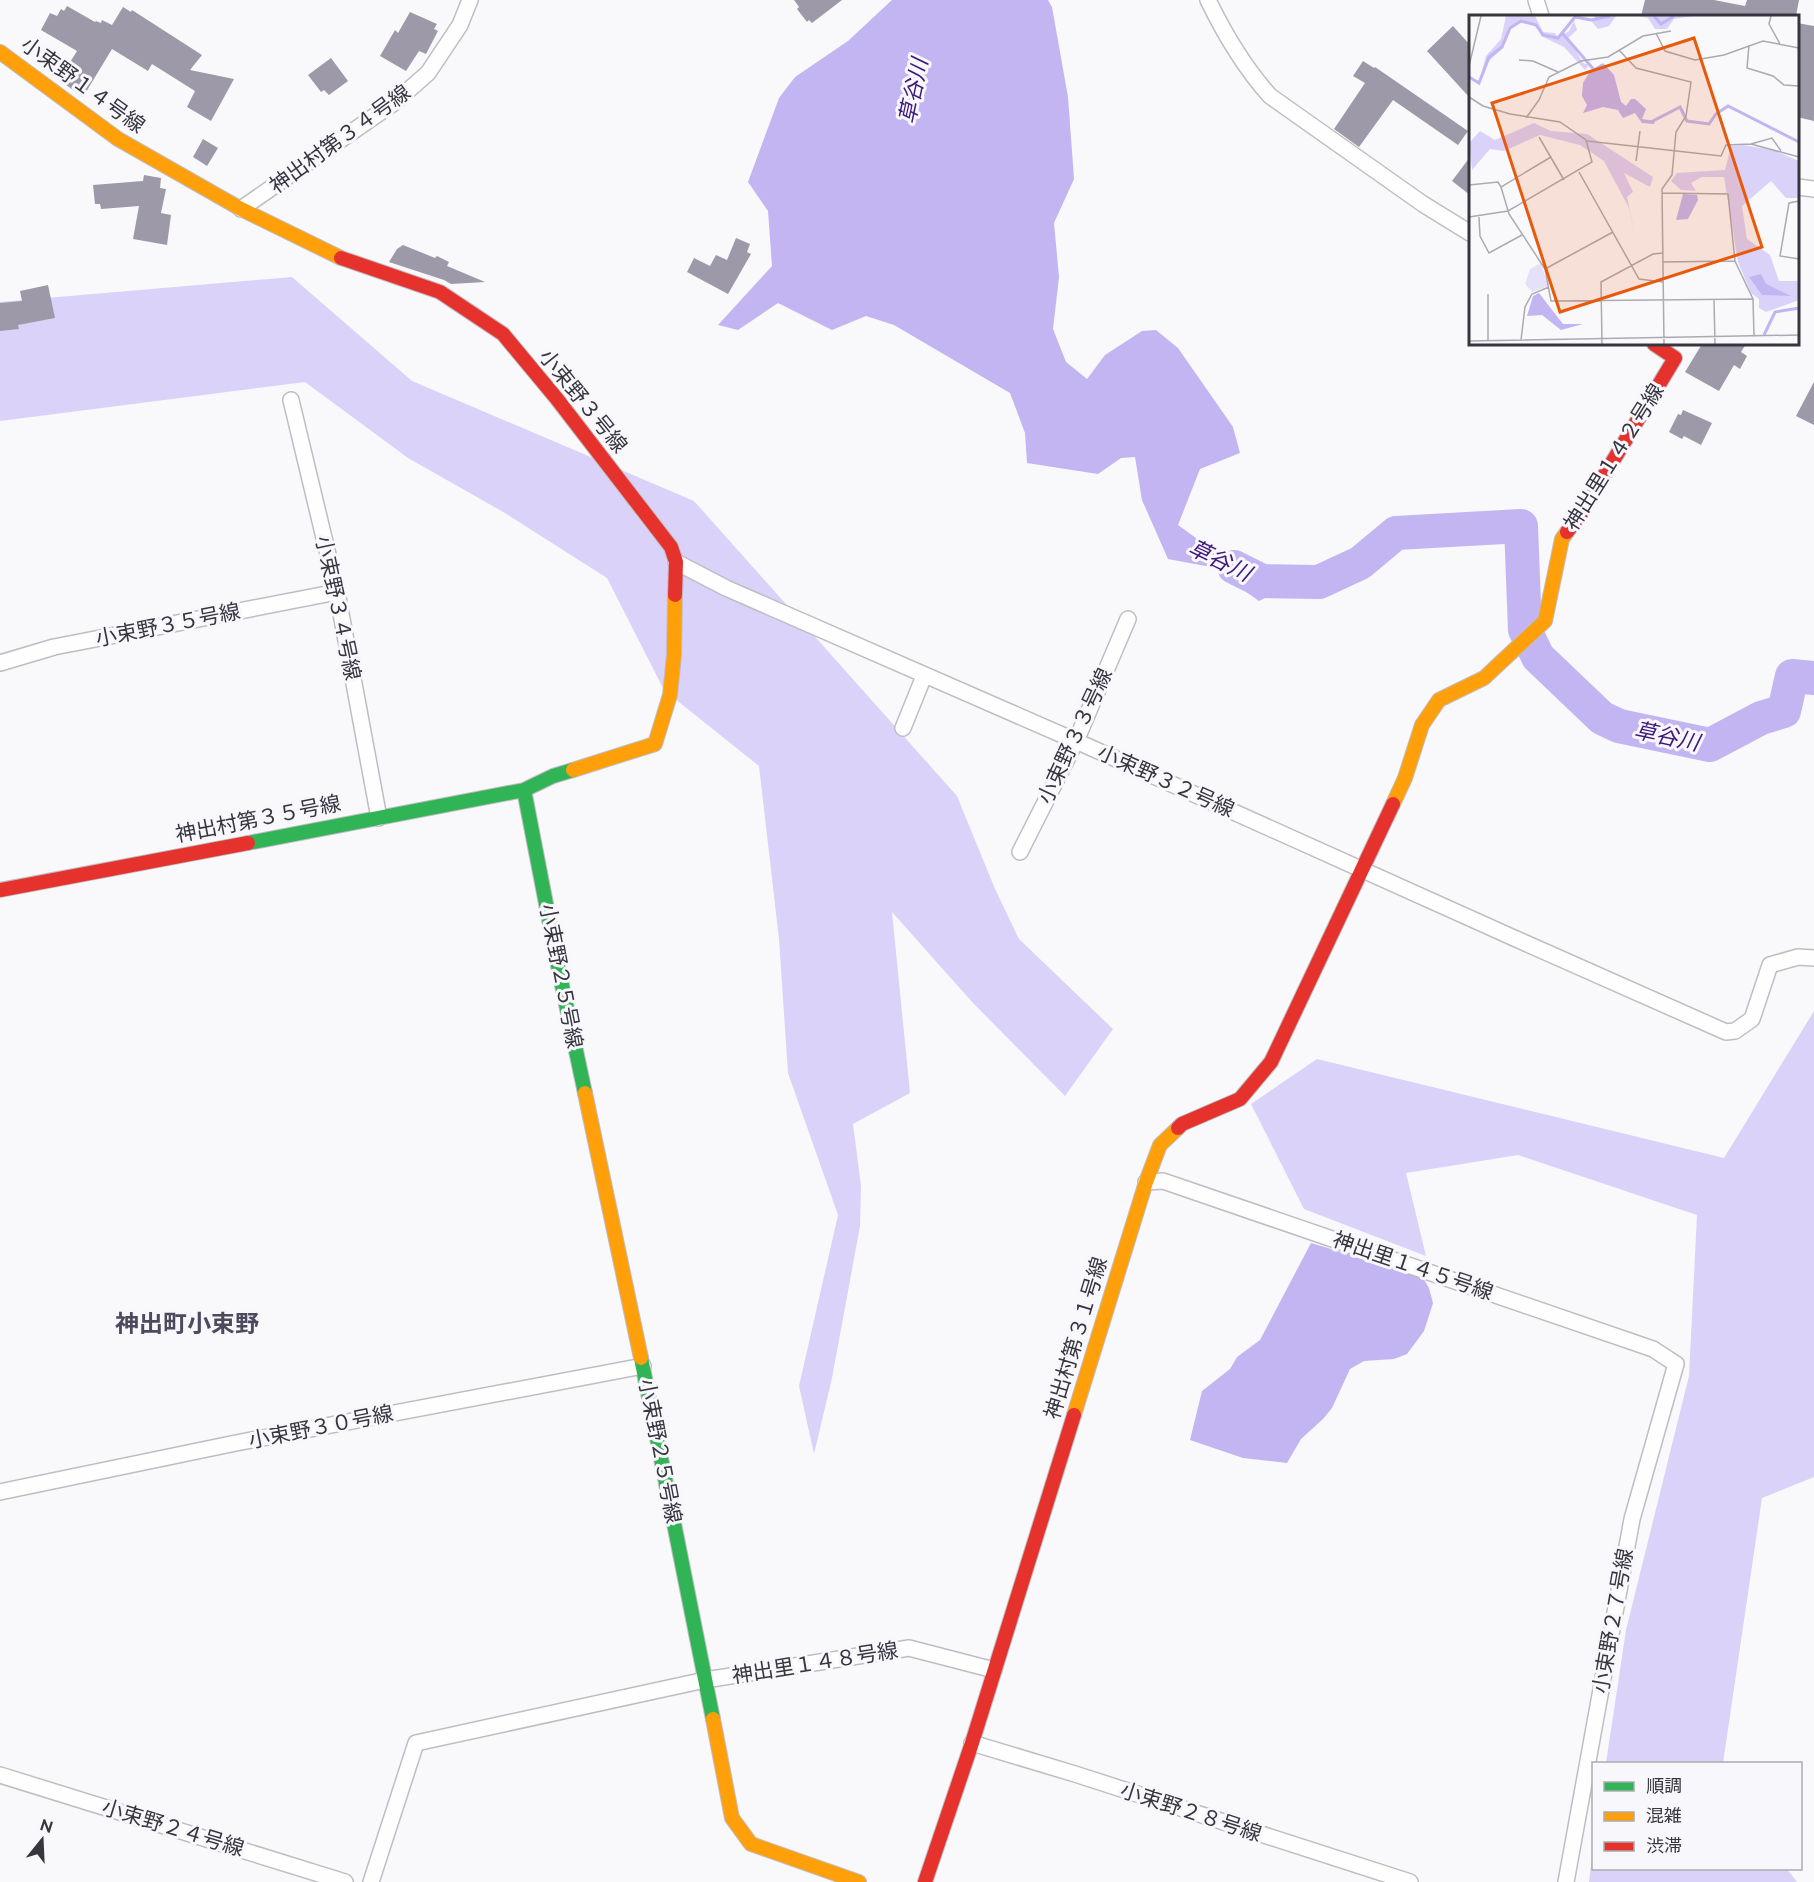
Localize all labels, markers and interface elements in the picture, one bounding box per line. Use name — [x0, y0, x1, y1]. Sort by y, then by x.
inset map — [1469, 15, 1799, 345]
street label: 小束野１４号線 — [16, 31, 150, 138]
water label: 草谷川 — [893, 54, 933, 126]
street label: 神出村第３４号線 — [264, 79, 415, 198]
street label: 小束野３号線 — [534, 344, 633, 458]
street label: 神出里１４２号線 — [1558, 379, 1669, 535]
street label: 小束野３４号線 — [311, 533, 366, 682]
water label: 草谷川 — [1185, 534, 1257, 587]
street label: 小束野３５号線 — [93, 598, 242, 651]
street label: 小束野３３号線 — [1032, 664, 1117, 808]
water label: 草谷川 — [1632, 716, 1704, 756]
street label: 小束野３２号線 — [1094, 739, 1238, 822]
street label: 神出村第３５号線 — [173, 790, 343, 847]
street label: 小束野２５号線 — [535, 901, 588, 1050]
street label: 神出里１４５号線 — [1330, 1226, 1497, 1305]
street label: 神出村第３１号線 — [1039, 1254, 1112, 1422]
district label: 神出町小束野 — [115, 1309, 259, 1338]
street label: 小束野２５号線 — [634, 1376, 687, 1525]
street label: 小束野３０号線 — [246, 1400, 395, 1453]
street label: 小束野２７号線 — [1587, 1546, 1638, 1695]
street label: 神出里１４８号線 — [730, 1637, 900, 1688]
legend — [1592, 1762, 1802, 1870]
text: 順調 — [1646, 1775, 1682, 1796]
street label: 小束野２８号線 — [1117, 1777, 1265, 1846]
street label: 小束野２４号線 — [99, 1794, 247, 1861]
text: 混雑 — [1646, 1805, 1682, 1826]
north arrow — [12, 1810, 72, 1870]
text: N — [38, 1815, 55, 1837]
text: 渋滞 — [1646, 1835, 1682, 1856]

